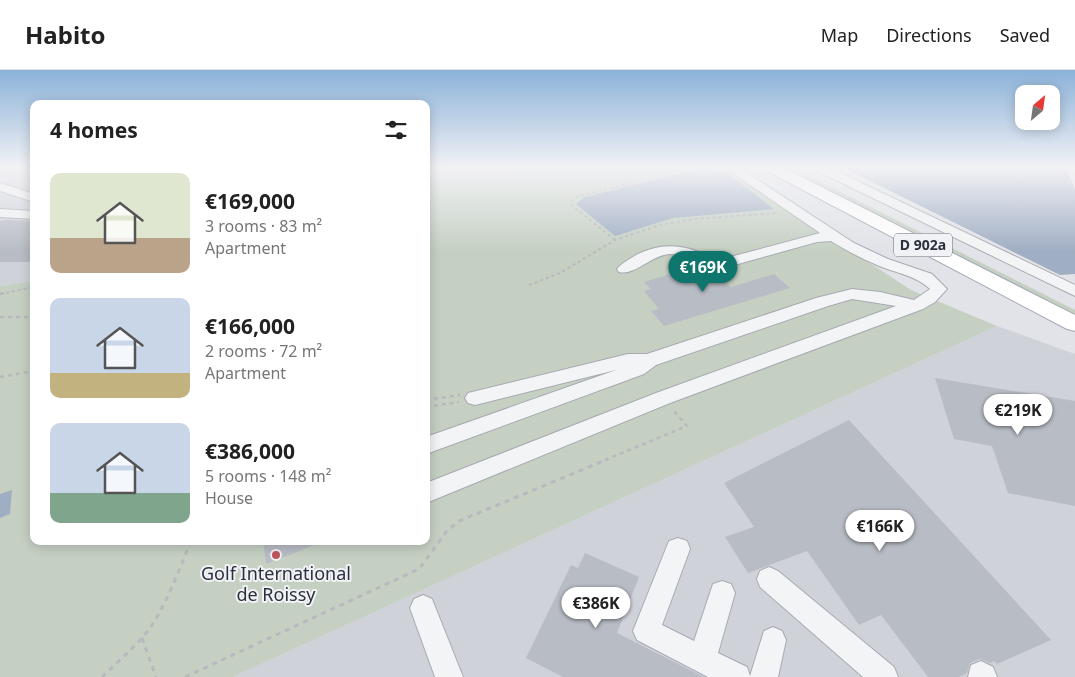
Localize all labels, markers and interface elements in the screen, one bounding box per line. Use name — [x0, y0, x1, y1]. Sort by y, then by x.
text: Habito — [25, 18, 106, 51]
text: Map — [821, 23, 858, 47]
text: Directions — [886, 23, 972, 47]
text: Saved — [1000, 23, 1050, 47]
north arrow — [1015, 85, 1060, 130]
map controls — [1015, 85, 1060, 130]
text: 4 homes — [50, 116, 138, 144]
icon: filters — [382, 116, 410, 144]
text: €169,000 — [205, 187, 295, 215]
icon: home — [90, 193, 150, 253]
text: 3 rooms · 83 m² — [205, 215, 322, 237]
road number: D 902a — [894, 234, 952, 256]
text: Apartment — [205, 237, 286, 259]
pin: €169K — [668, 250, 738, 293]
text: €169K — [679, 256, 727, 278]
text: €166,000 — [205, 312, 295, 340]
icon: home — [90, 318, 150, 378]
text: 2 rooms · 72 m² — [205, 340, 322, 362]
text: Apartment — [205, 362, 286, 384]
pin: €219K — [983, 394, 1053, 436]
text: €219K — [994, 399, 1042, 421]
text: €386,000 — [205, 437, 295, 465]
icon: home — [90, 443, 150, 503]
text: 5 rooms · 148 m² — [205, 465, 331, 487]
text: House — [205, 487, 253, 509]
pin: €166K — [845, 510, 915, 552]
text: €166K — [856, 515, 904, 537]
marker: Golf International de Roissy — [270, 549, 282, 561]
place label: Golf International de Roissy — [201, 561, 351, 606]
pin: €386K — [561, 586, 631, 629]
text: €386K — [572, 592, 620, 614]

